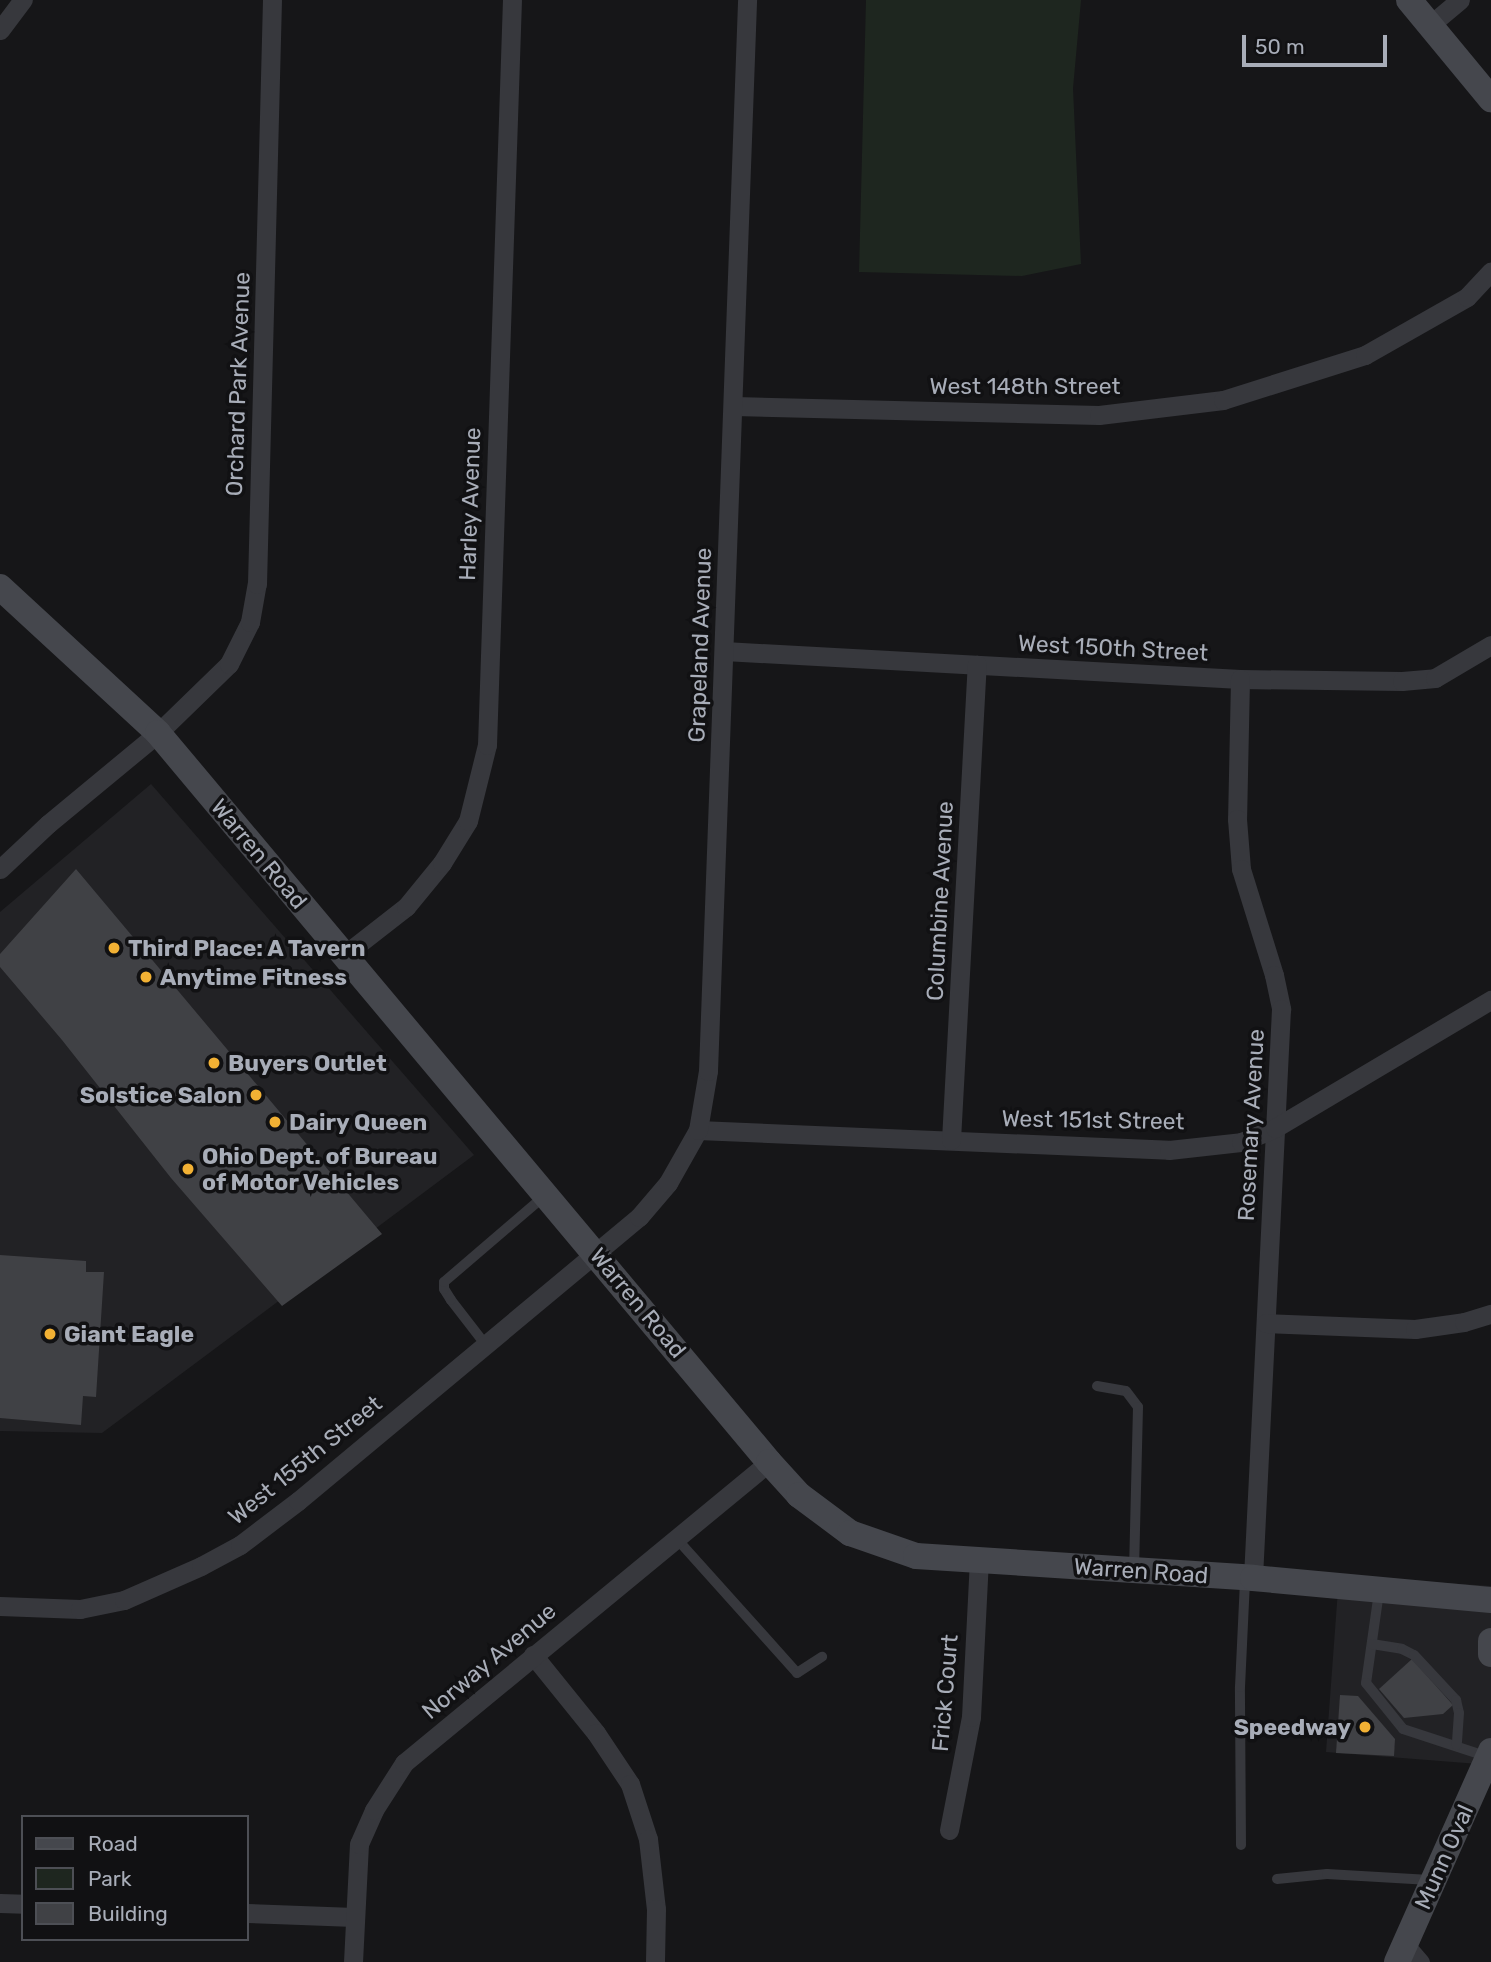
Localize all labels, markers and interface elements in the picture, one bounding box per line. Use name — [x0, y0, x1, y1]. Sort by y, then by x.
scale bar — [1246, 21, 1391, 65]
text: 50 m — [1255, 34, 1305, 59]
street label: Orchard Park Avenue — [220, 271, 256, 497]
street label: West 148th Street — [929, 372, 1121, 400]
street label: Harley Avenue — [454, 426, 486, 582]
street label: Grapeland Avenue — [683, 547, 717, 743]
street label: West 150th Street — [1017, 629, 1209, 667]
street label: Warren Road — [205, 793, 313, 915]
street label: Columbine Avenue — [921, 800, 959, 1002]
place label: Third Place: A Tavern — [128, 934, 367, 962]
marker: Third Place: A Tavern — [106, 940, 122, 956]
place label: Anytime Fitness — [160, 963, 347, 991]
marker: Anytime Fitness — [138, 969, 154, 985]
street label: Rosemary Avenue — [1232, 1028, 1270, 1222]
place label: Buyers Outlet — [228, 1049, 387, 1077]
marker: Buyers Outlet — [206, 1055, 222, 1071]
place label: Solstice Salon — [80, 1081, 242, 1109]
marker: Solstice Salon — [248, 1087, 264, 1103]
street label: West 151st Street — [1001, 1105, 1185, 1135]
place label: Dairy Queen — [289, 1108, 428, 1136]
marker: Dairy Queen — [267, 1114, 283, 1130]
place label: Ohio Dept. of Bureau of Motor Vehicles — [202, 1142, 438, 1196]
marker: Ohio Dept. of Bureau of Motor Vehicles — [180, 1161, 196, 1177]
street label: Warren Road — [584, 1242, 692, 1364]
place label: Giant Eagle — [64, 1320, 194, 1348]
marker: Giant Eagle — [42, 1326, 58, 1342]
street label: West 155th Street — [223, 1390, 387, 1530]
street label: Warren Road — [1073, 1553, 1209, 1589]
street label: Norway Avenue — [416, 1597, 562, 1725]
street label: Frick Court — [926, 1633, 964, 1753]
place label: Speedway — [1234, 1713, 1351, 1741]
marker: Speedway — [1357, 1719, 1373, 1735]
street label: Munn Oval — [1409, 1800, 1479, 1914]
legend — [21, 1815, 248, 1941]
text: Road — [88, 1831, 138, 1856]
text: Park — [88, 1866, 132, 1891]
text: Building — [88, 1901, 168, 1926]

